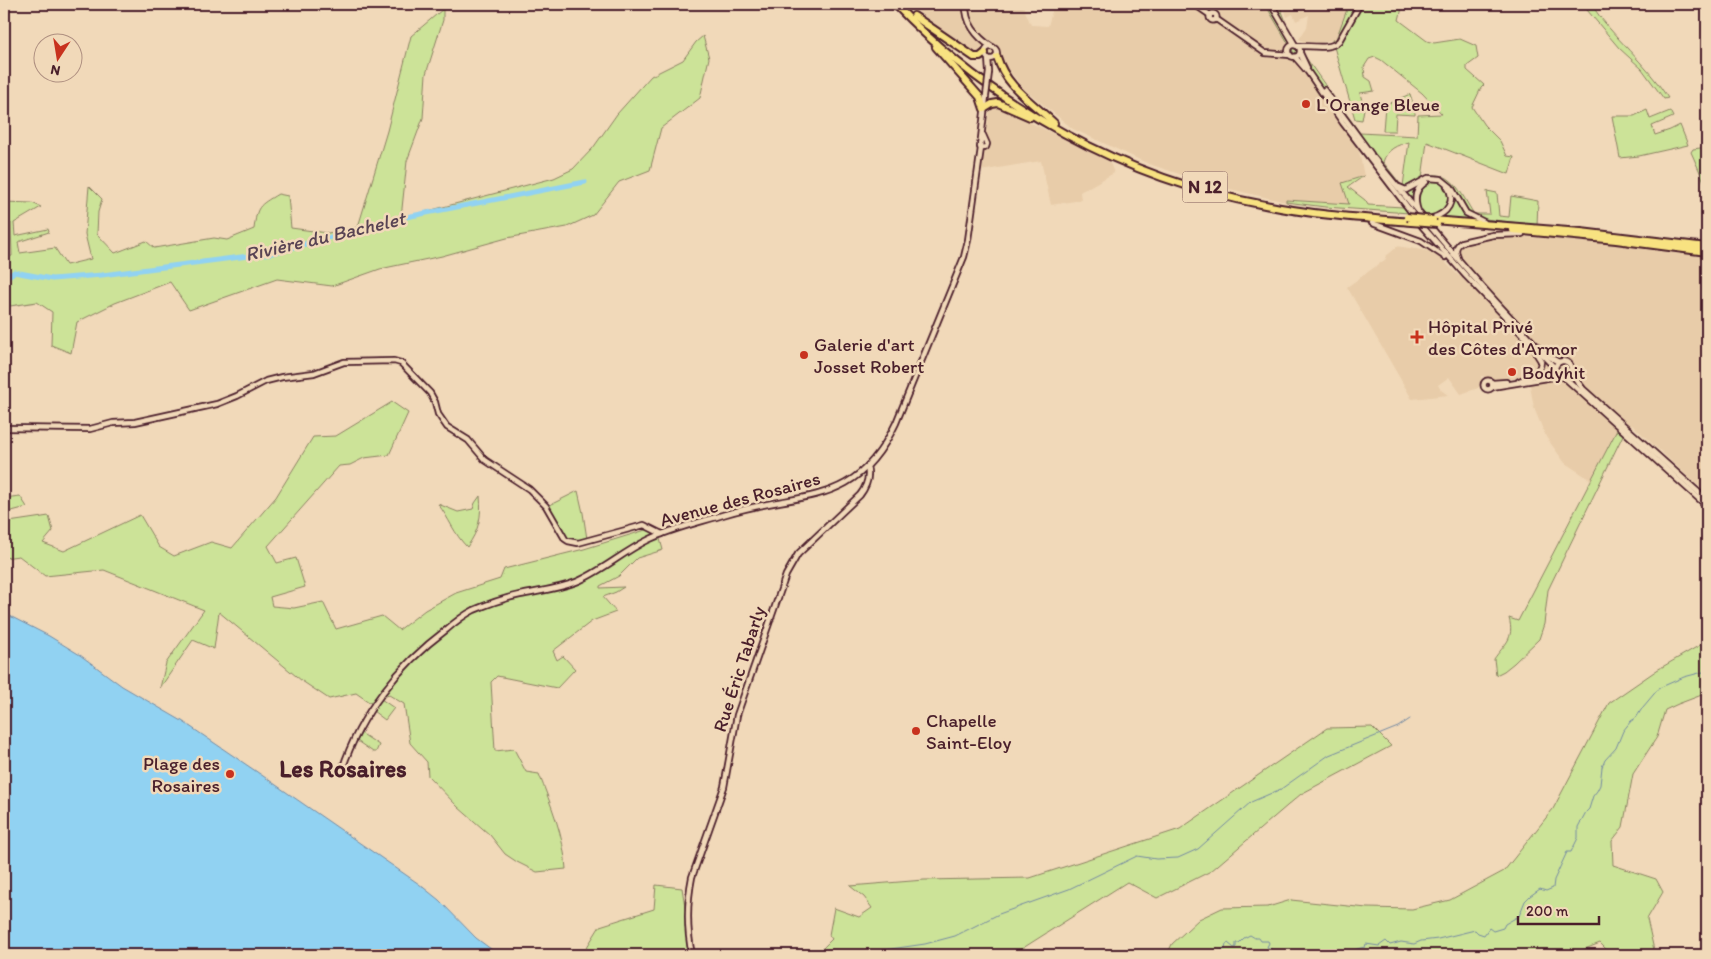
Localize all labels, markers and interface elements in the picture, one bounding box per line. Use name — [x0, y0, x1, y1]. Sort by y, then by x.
north arrow — [32, 32, 82, 82]
text: N — [49, 61, 62, 80]
place label: L'Orange Bleue — [1316, 93, 1440, 116]
marker: L'Orange Bleue — [1300, 98, 1312, 110]
road number: N 12 — [1182, 172, 1228, 202]
water label: Rivière du Bachelet — [242, 206, 409, 266]
place label: Hôpital Privé des Côtes d'Armor — [1428, 315, 1578, 360]
marker: Hôpital Privé des Côtes d'Armor — [1410, 330, 1424, 344]
place label: Galerie d'art Josset Robert — [814, 333, 924, 378]
marker: Galerie d'art Josset Robert — [798, 349, 810, 361]
place label: Bodyhit — [1522, 361, 1586, 384]
marker: Bodyhit — [1506, 366, 1518, 378]
street label: Avenue des Rosaires — [657, 467, 823, 531]
street label: Rue Éric Tabarly — [708, 603, 770, 735]
place label: Chapelle Saint-Eloy — [926, 709, 1011, 754]
marker: Chapelle Saint-Eloy — [910, 725, 922, 737]
place label: Plage des Rosaires — [143, 752, 220, 797]
district label: Les Rosaires — [279, 754, 407, 783]
marker: Plage des Rosaires — [224, 768, 236, 780]
scale bar — [1518, 894, 1600, 926]
text: 200 m — [1526, 902, 1569, 920]

